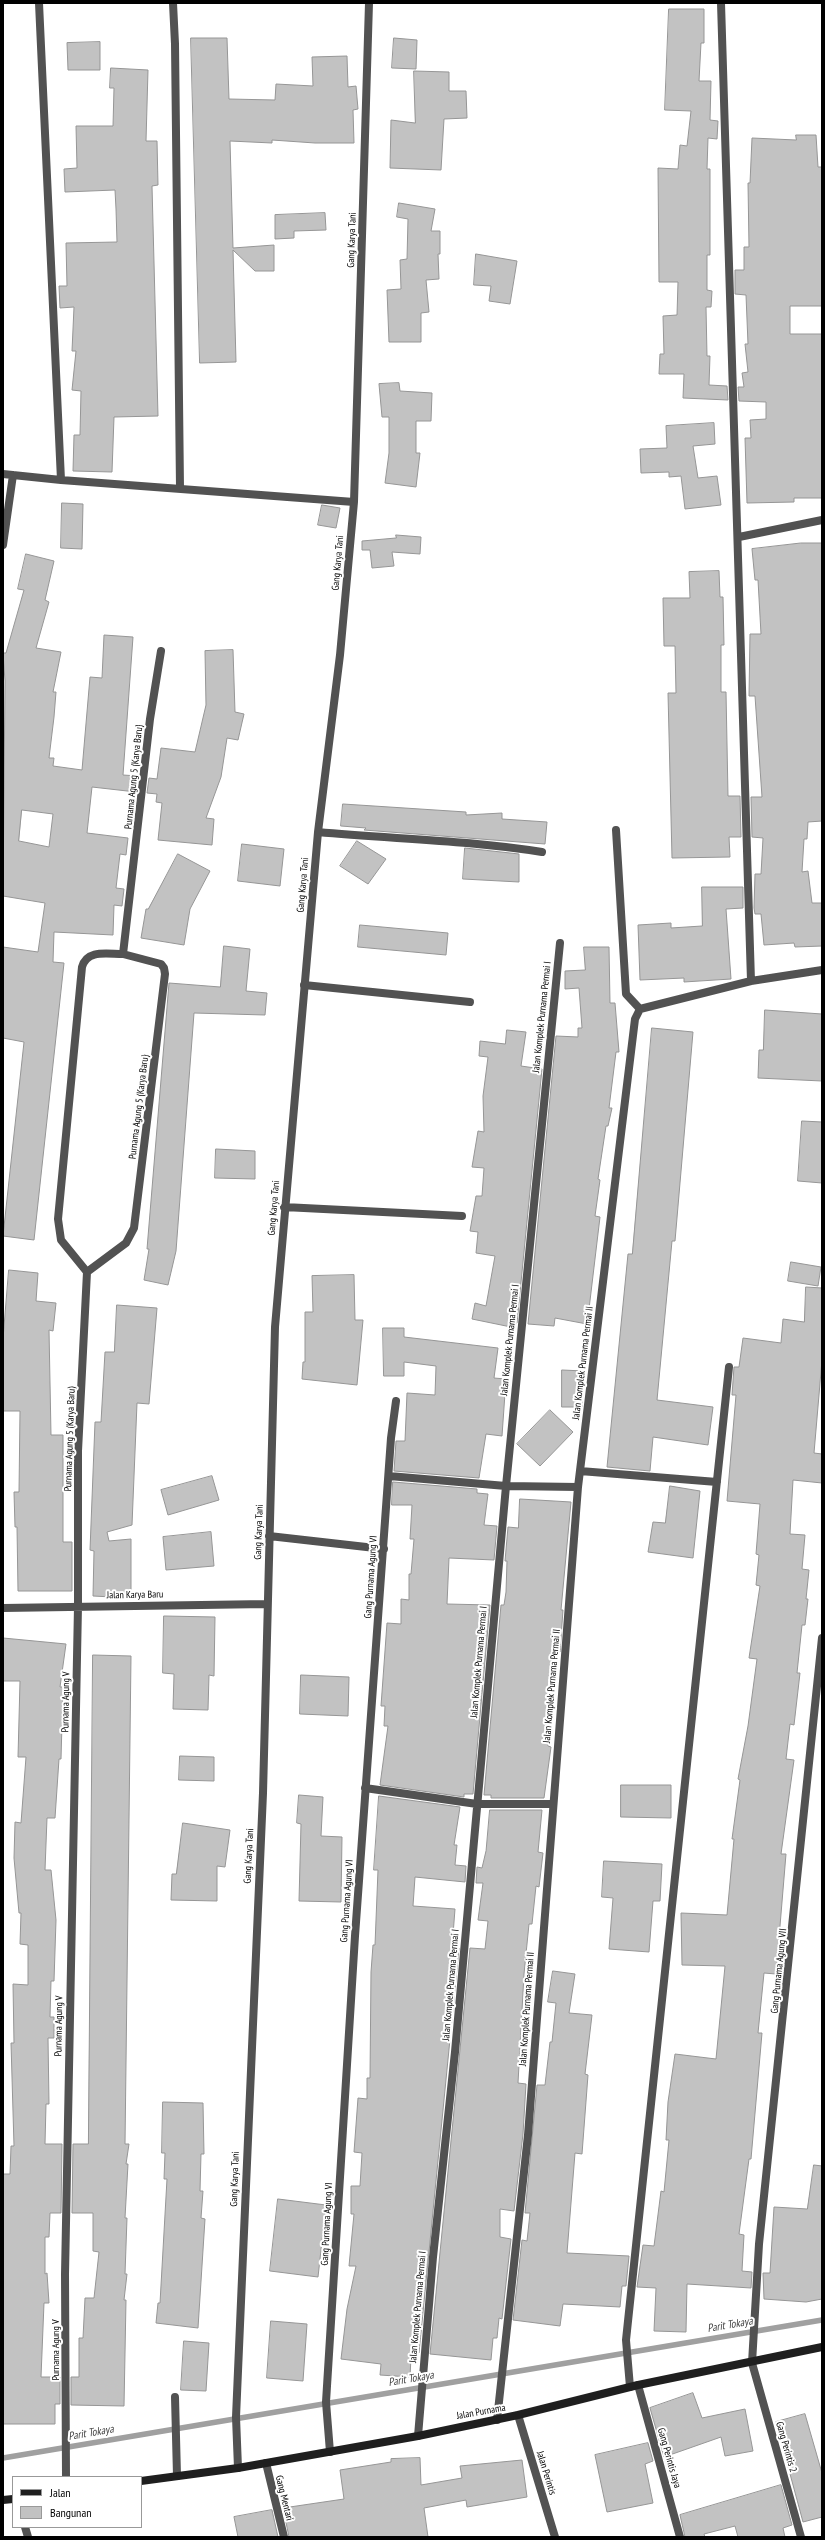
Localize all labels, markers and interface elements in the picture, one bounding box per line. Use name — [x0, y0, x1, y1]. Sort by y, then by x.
street label: Gang Karya Tani — [345, 212, 359, 268]
street label: Gang Karya Tani — [330, 535, 346, 591]
street label: Purnama Agung 5 (Karya Baru) — [123, 724, 145, 830]
street label: Gang Karya Tani — [295, 857, 311, 913]
street label: Jalan Komplek Purnama Permai I — [530, 961, 554, 1073]
street label: Purnama Agung 5 (Karya Baru) — [127, 1054, 151, 1160]
street label: Gang Karya Tani — [266, 1180, 282, 1236]
street label: Jalan Komplek Purnama Permai I — [498, 1284, 522, 1396]
street label: Jalan Komplek Purnama Permai II — [570, 1306, 596, 1420]
street label: Purnama Agung 5 (Karya Baru) — [62, 1386, 78, 1492]
street label: Gang Karya Tani — [252, 1504, 266, 1560]
street label: Gang Purnama Agung VI — [362, 1535, 380, 1619]
street label: Jalan Karya Baru — [107, 1589, 163, 1601]
street label: Jalan Komplek Purnama Permai I — [468, 1606, 490, 1718]
street label: Jalan Komplek Purnama Permai II — [541, 1629, 563, 1743]
street label: Purnama Agung V — [59, 1671, 73, 1733]
street label: Gang Karya Tani — [242, 1828, 256, 1884]
street label: Gang Purnama Agung VI — [338, 1859, 356, 1943]
street label: Gang Purnama Agung VII — [769, 1928, 789, 2014]
street label: Jalan Komplek Purnama Permai I — [440, 1929, 462, 2041]
street label: Jalan Komplek Purnama Permai II — [517, 1952, 537, 2066]
street label: Purnama Agung V — [52, 1995, 66, 2057]
street label: Gang Karya Tani — [228, 2151, 242, 2207]
street label: Gang Purnama Agung VI — [319, 2182, 335, 2266]
street label: Jalan Komplek Purnama Permai I — [407, 2251, 429, 2363]
water label: Parit Tokaya — [706, 2315, 754, 2335]
street label: Purnama Agung V — [50, 2319, 62, 2381]
water label: Parit Tokaya — [387, 2369, 435, 2389]
street label: Jalan Purnama — [456, 2402, 506, 2422]
street label: Gang Perintis 2 — [773, 2420, 799, 2474]
water label: Parit Tokaya — [67, 2423, 115, 2443]
street label: Gang Perintis Jaya — [655, 2427, 683, 2489]
street label: Jalan Perintis — [534, 2450, 558, 2496]
street label: Gang Mentari — [273, 2474, 295, 2522]
legend — [12, 2476, 142, 2528]
text: Jalan — [50, 2485, 71, 2500]
text: Bangunan — [50, 2505, 91, 2520]

